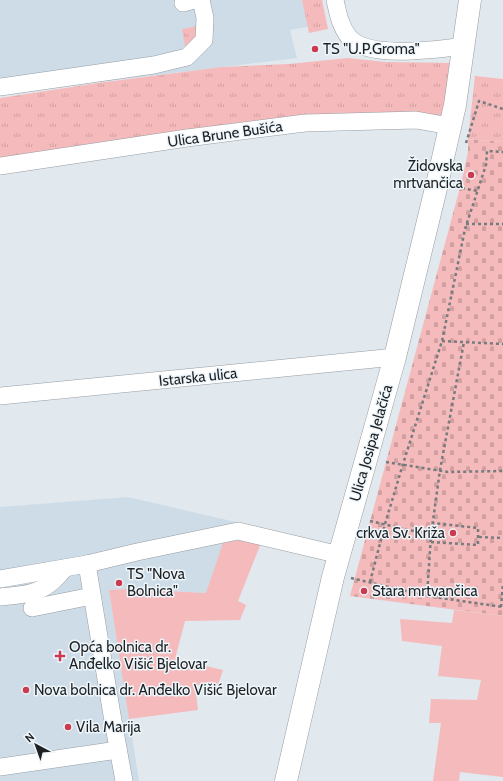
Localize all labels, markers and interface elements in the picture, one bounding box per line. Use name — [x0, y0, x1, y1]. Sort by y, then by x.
place label: TS "U.P.Groma" — [323, 40, 420, 58]
marker: TS "U.P.Groma" — [310, 44, 320, 54]
street label: Ulica Brune Bušića — [166, 117, 284, 151]
place label: Židovska mrtvančica — [393, 156, 464, 192]
marker: Židovska mrtvančica — [466, 170, 476, 180]
street label: Istarska ulica — [158, 364, 239, 390]
street label: Ulica Josipa Jelačića — [346, 382, 397, 504]
place label: crkva Sv. Križa — [356, 524, 446, 542]
marker: crkva Sv. Križa — [448, 528, 458, 538]
place label: TS "Nova Bolnica" — [127, 565, 186, 600]
marker: TS "Nova Bolnica" — [114, 578, 124, 588]
place label: Stara mrtvančica — [372, 582, 479, 600]
marker: Stara mrtvančica — [359, 586, 369, 596]
place label: Opća bolnica dr. Anđelko Višić Bjelovar — [69, 638, 208, 673]
marker: Opća bolnica dr. Anđelko Višić Bjelovar — [54, 650, 66, 662]
place label: Nova bolnica dr. Anđelko Višić Bjelovar — [34, 681, 277, 699]
marker: Nova bolnica dr. Anđelko Višić Bjelovar — [21, 685, 31, 695]
place label: Vila Marija — [76, 718, 141, 736]
marker: Vila Marija — [63, 722, 73, 732]
north arrow — [16, 725, 56, 765]
text: N — [22, 730, 37, 745]

